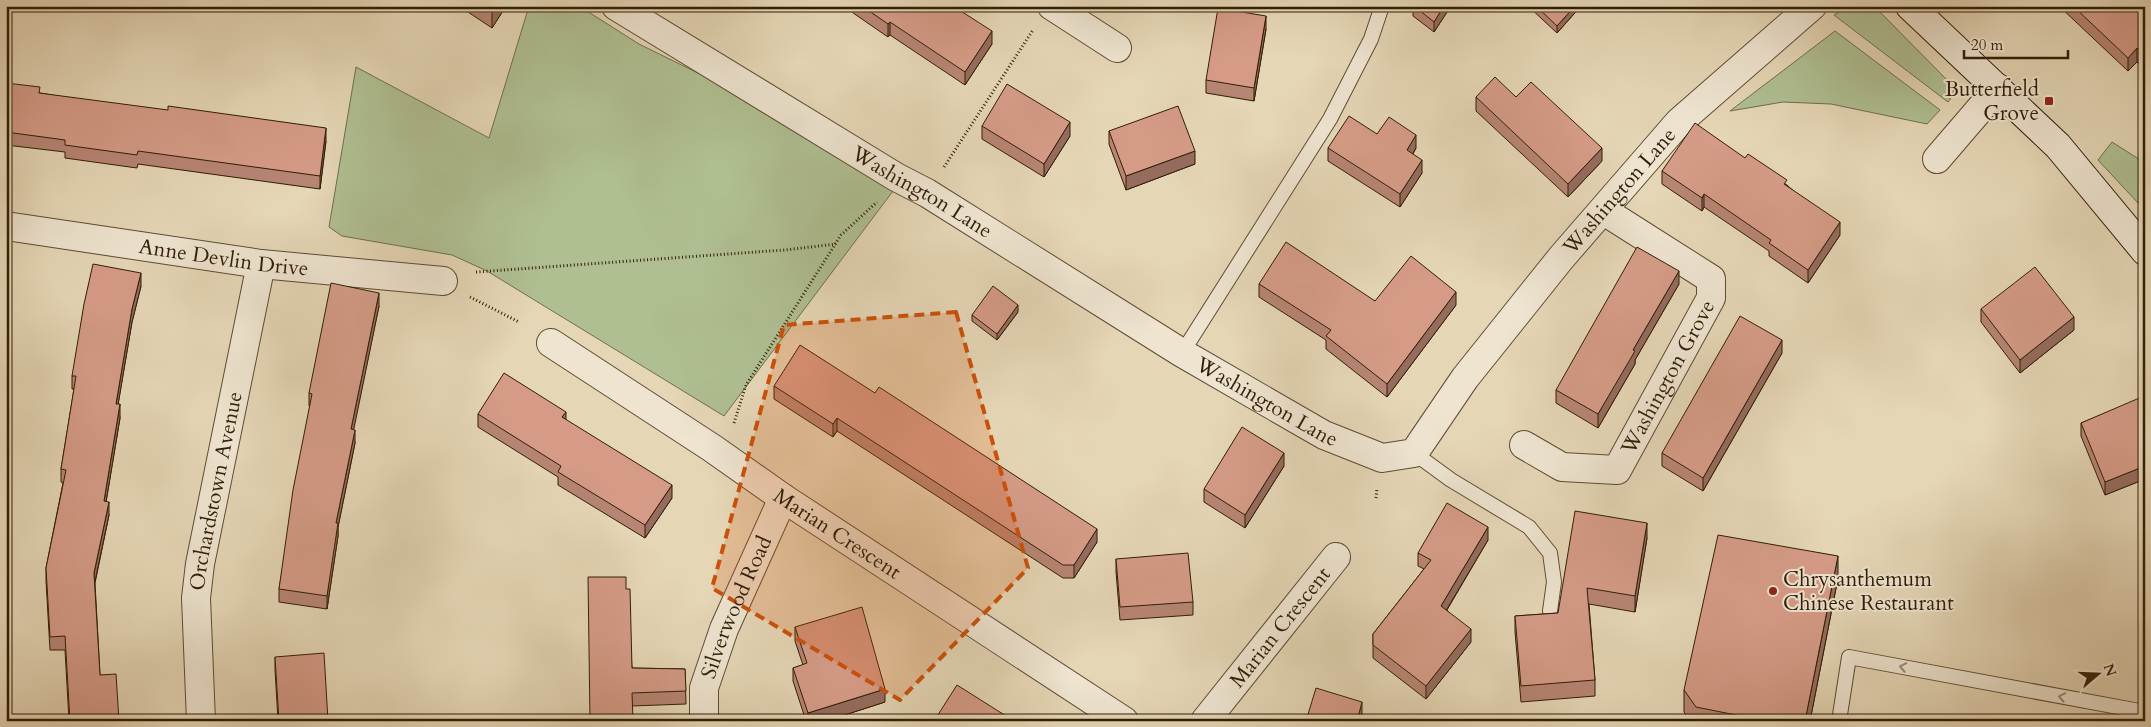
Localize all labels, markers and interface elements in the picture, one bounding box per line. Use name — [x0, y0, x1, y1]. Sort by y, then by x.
scale bar — [1964, 28, 2067, 60]
text: 20 m — [1971, 35, 2003, 55]
place label: Butterfield Grove — [1945, 75, 2039, 128]
marker: Butterfield Grove — [2043, 95, 2055, 107]
street label: Washington Lane — [1556, 122, 1683, 262]
street label: Washington Lane — [845, 139, 998, 245]
street label: Anne Devlin Drive — [137, 232, 310, 283]
street label: Washington Grove — [1614, 295, 1722, 460]
street label: Washington Lane — [1190, 350, 1342, 454]
street label: Orchardstown Avenue — [183, 389, 250, 592]
street label: Marian Crescent — [768, 482, 907, 587]
street label: Silverwood Road — [694, 531, 779, 682]
street label: Marian Crescent — [1223, 561, 1338, 694]
place label: Chrysanthemum Chinese Restaurant — [1783, 565, 1954, 618]
marker: Chrysanthemum Chinese Restaurant — [1767, 585, 1779, 597]
north arrow — [2074, 650, 2124, 700]
text: N — [2099, 661, 2121, 679]
one-way arrow — [1898, 662, 1907, 672]
one-way arrow — [2058, 692, 2067, 702]

